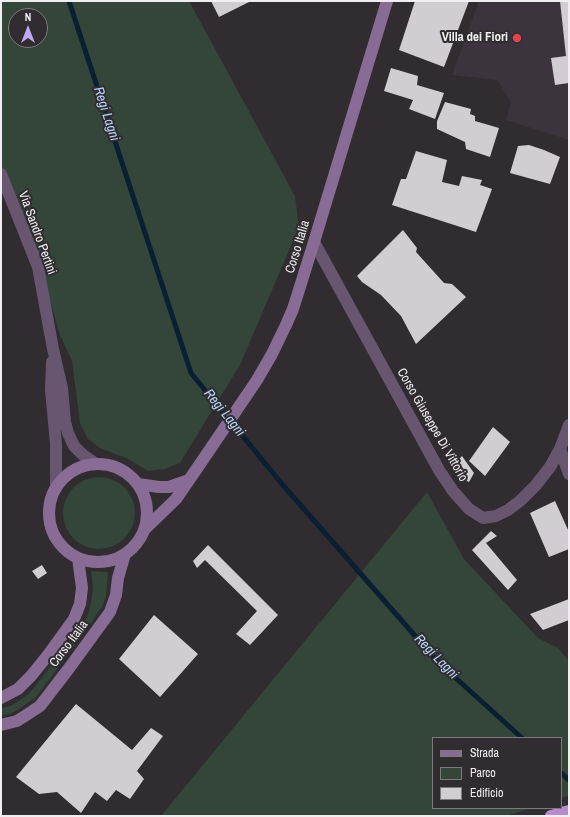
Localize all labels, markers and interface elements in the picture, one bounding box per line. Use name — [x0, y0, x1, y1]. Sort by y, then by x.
north arrow — [8, 8, 48, 48]
text: N — [25, 10, 31, 24]
place label: Villa dei Fiori — [442, 30, 508, 46]
marker: Villa dei Fiori — [511, 32, 523, 44]
water label: Regi Lagni — [89, 85, 123, 143]
street label: Via Sandro Pertini — [15, 189, 59, 277]
street label: Corso Italia — [283, 219, 313, 275]
street label: Corso Giuseppe Di Vittorio — [393, 366, 471, 484]
water label: Regi Lagni — [200, 386, 248, 440]
street label: Corso Italia — [46, 618, 92, 670]
water label: Regi Lagni — [410, 631, 462, 683]
legend — [432, 737, 562, 809]
text: Strada — [470, 745, 499, 761]
text: Parco — [470, 765, 496, 781]
text: Edificio — [470, 785, 503, 801]

